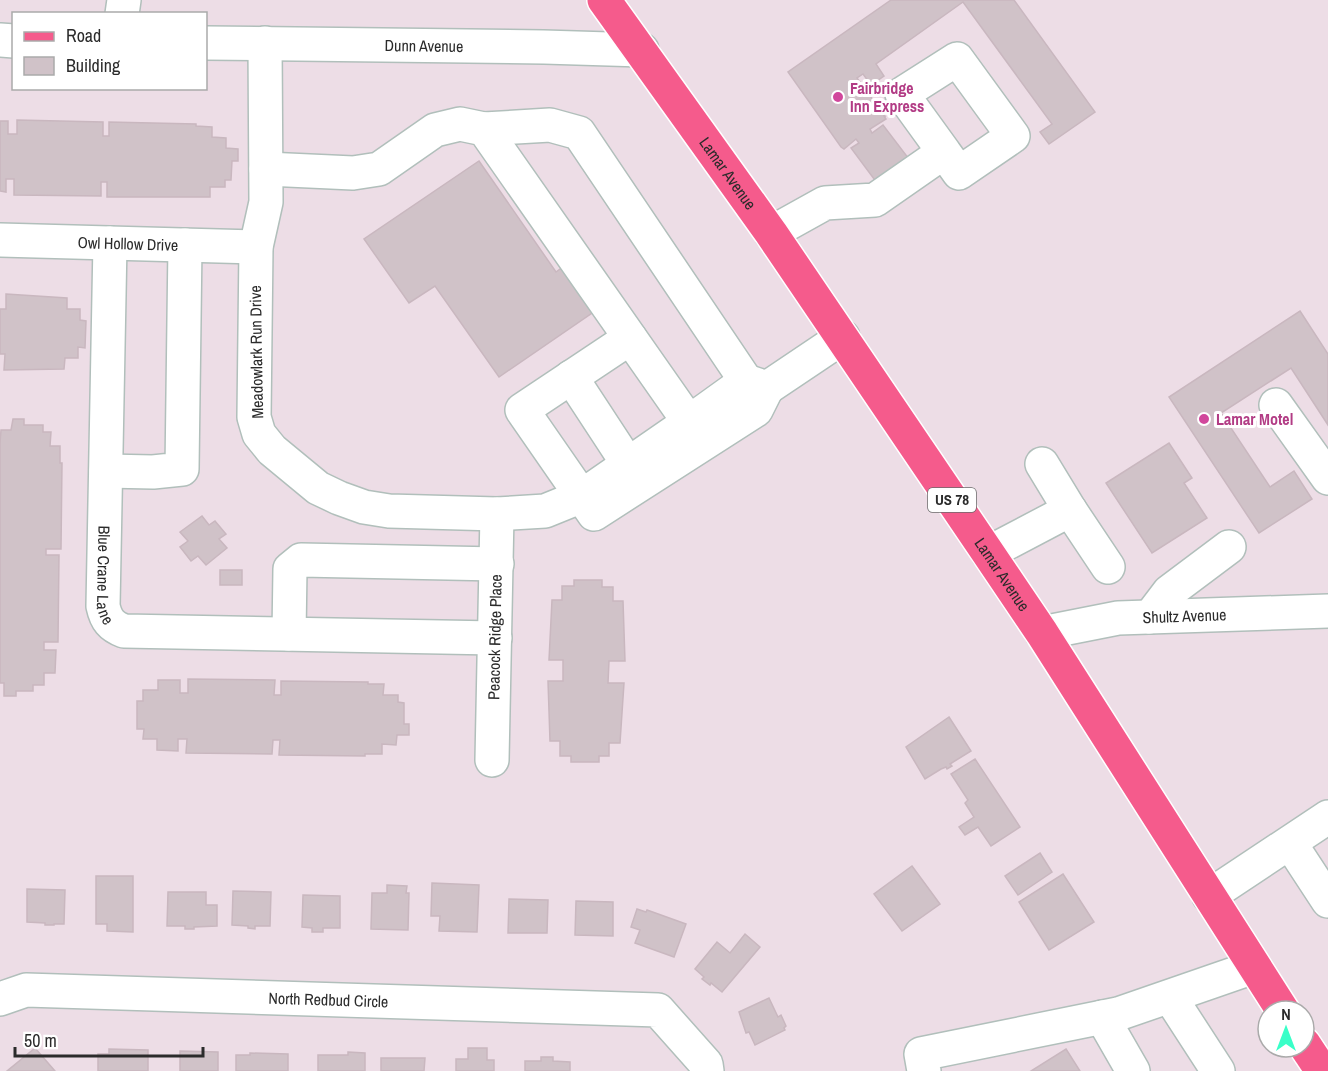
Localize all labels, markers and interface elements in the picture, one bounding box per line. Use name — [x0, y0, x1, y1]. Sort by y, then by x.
legend — [12, 12, 207, 90]
text: Road — [66, 23, 101, 48]
street label: Dunn Avenue — [385, 34, 463, 57]
text: Building — [66, 53, 121, 78]
place label: Fairbridge Inn Express — [850, 77, 924, 117]
marker: Fairbridge Inn Express — [831, 90, 845, 104]
street label: Lamar Avenue — [695, 132, 762, 214]
street label: Owl Hollow Drive — [77, 231, 179, 256]
street label: Meadowlark Run Drive — [244, 285, 268, 419]
place label: Lamar Motel — [1216, 408, 1293, 430]
marker: Lamar Motel — [1197, 412, 1211, 426]
road number: US 78 — [928, 488, 976, 512]
street label: Blue Crane Lane — [92, 525, 119, 629]
street label: Lamar Avenue — [970, 533, 1035, 615]
street label: Peacock Ridge Place — [482, 574, 507, 700]
street label: Shultz Avenue — [1142, 603, 1227, 628]
street label: North Redbud Circle — [268, 987, 388, 1012]
north arrow — [1256, 999, 1316, 1059]
text: N — [1281, 1003, 1291, 1025]
scale bar — [15, 1020, 202, 1058]
text: 50 m — [24, 1028, 57, 1053]

